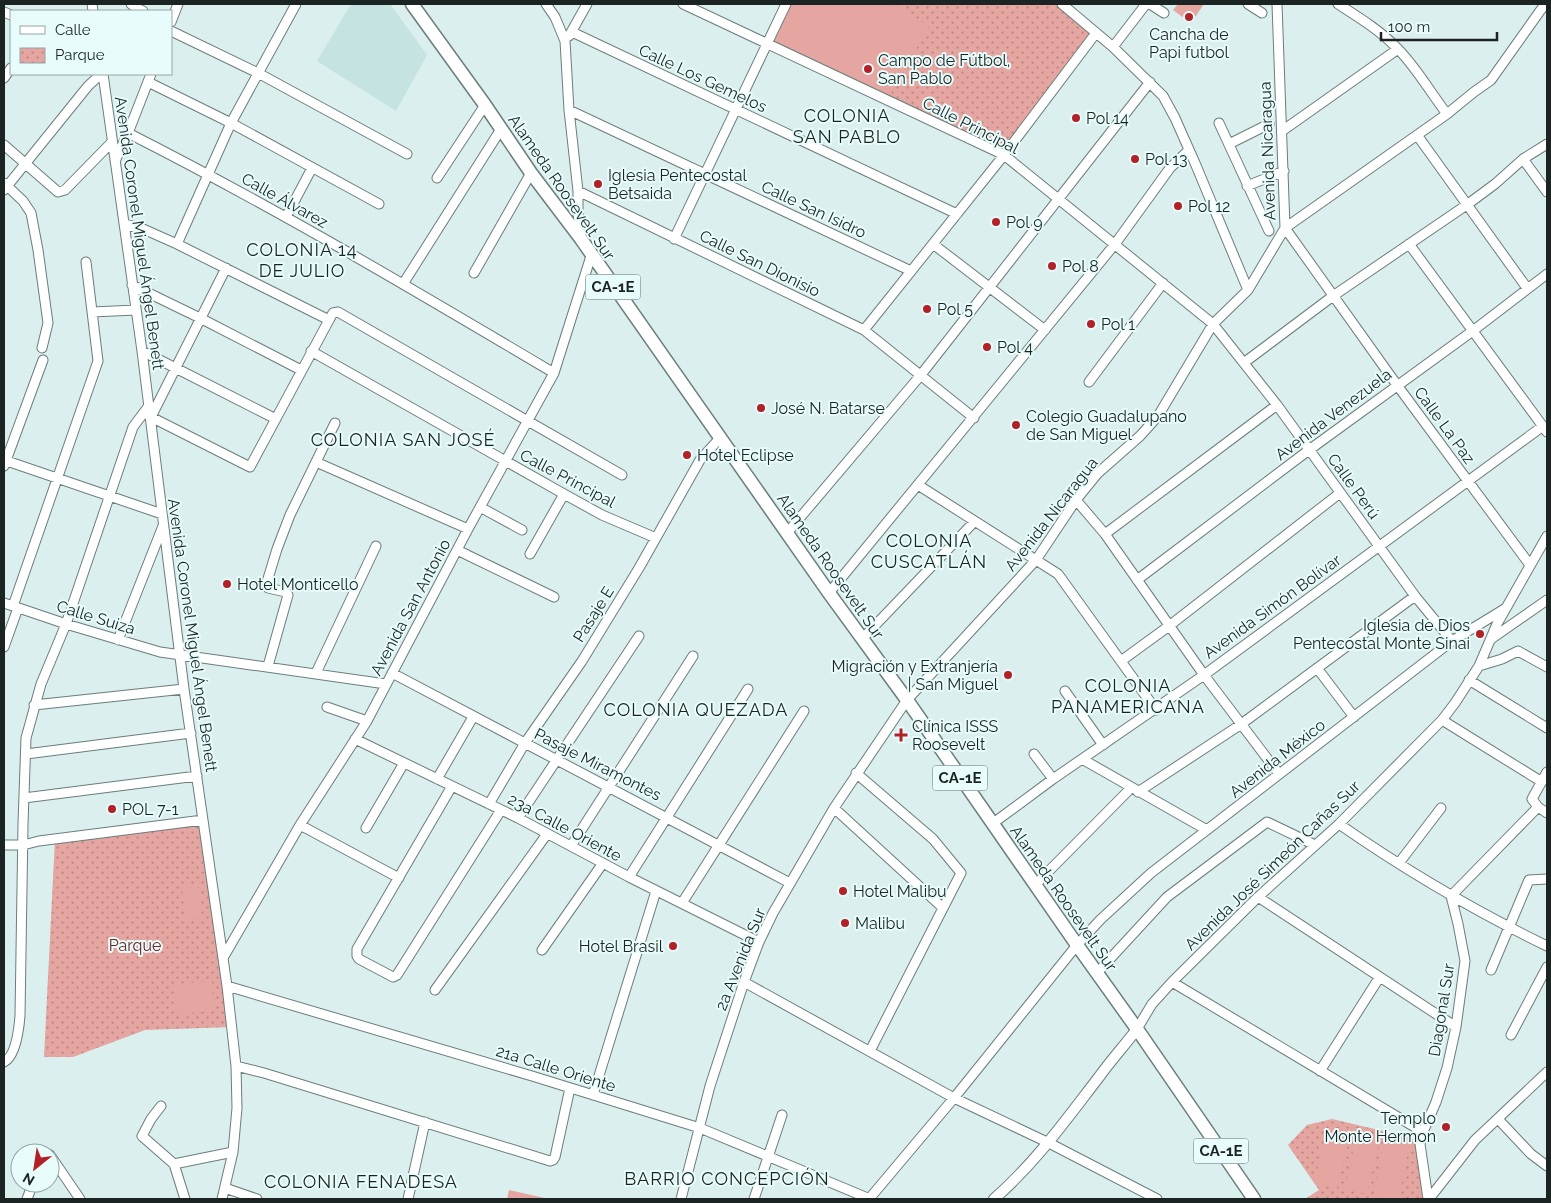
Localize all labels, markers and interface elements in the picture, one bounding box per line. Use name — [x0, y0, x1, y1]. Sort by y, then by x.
legend — [10, 10, 172, 75]
scale bar — [1381, 10, 1497, 42]
marker: Cancha de Papi futbol — [1183, 11, 1195, 23]
text: 100 m — [1388, 18, 1430, 36]
text: Calle — [55, 21, 91, 39]
place label: Cancha de Papi futbol — [1149, 25, 1230, 62]
street label: Calle Los Gemelos — [636, 40, 770, 117]
text: Parque — [55, 46, 105, 64]
place label: Campo de Fútbol, San Pablo — [878, 51, 1010, 88]
marker: Campo de Fútbol, San Pablo — [862, 63, 874, 75]
street label: Avenida Nicaragua — [1256, 81, 1279, 221]
street label: Calle Principal — [919, 93, 1023, 158]
street label: Avenida Coronel Miguel Ángel Benett — [111, 95, 169, 372]
district label: COLONIA SAN PABLO — [793, 105, 901, 147]
place label: Pol 14 — [1086, 109, 1129, 128]
street label: Alameda Roosevelt Sur — [504, 111, 619, 264]
marker: Pol 14 — [1070, 112, 1082, 124]
place label: Pol 13 — [1145, 150, 1188, 169]
marker: Pol 13 — [1129, 153, 1141, 165]
place label: Iglesia Pentecostal Betsaida — [608, 166, 748, 203]
street label: Calle Álvarez — [238, 168, 332, 232]
street label: Calle San Isidro — [758, 177, 869, 242]
marker: Iglesia Pentecostal Betsaida — [592, 178, 604, 190]
place label: Pol 12 — [1188, 197, 1230, 216]
marker: Pol 12 — [1172, 200, 1184, 212]
place label: Pol 9 — [1006, 213, 1043, 232]
marker: Pol 9 — [990, 216, 1002, 228]
street label: Calle San Dionisio — [696, 226, 823, 301]
district label: COLONIA 14 DE JULIO — [246, 239, 358, 281]
place label: Pol 8 — [1062, 257, 1099, 276]
marker: Pol 8 — [1046, 260, 1058, 272]
road number: CA-1E — [586, 274, 640, 300]
place label: Pol 5 — [937, 300, 973, 319]
marker: Pol 5 — [921, 303, 933, 315]
place label: Pol 1 — [1101, 315, 1135, 334]
marker: Pol 1 — [1085, 318, 1097, 330]
place label: Pol 4 — [997, 338, 1033, 357]
marker: Pol 4 — [981, 341, 993, 353]
street label: Avenida Venezuela — [1271, 365, 1395, 464]
street label: Calle La Paz — [1410, 383, 1479, 468]
place label: José N. Batarse — [771, 399, 885, 418]
marker: José N. Batarse — [755, 402, 767, 414]
place label: Colegio Guadalupano de San Miguel — [1026, 407, 1187, 444]
marker: Colegio Guadalupano de San Miguel — [1010, 419, 1022, 431]
district label: COLONIA SAN JOSÉ — [311, 428, 495, 450]
street label: Calle Principal — [517, 445, 619, 512]
place label: Hotel Eclipse — [697, 446, 794, 465]
marker: Hotel Eclipse — [681, 449, 693, 461]
street label: Calle Perú — [1324, 450, 1384, 523]
street label: Avenida Nicaragua — [1001, 454, 1102, 575]
street label: Alameda Roosevelt Sur — [773, 490, 888, 643]
street label: Avenida Coronel Miguel Ángel Benett — [164, 497, 222, 774]
district label: COLONIA CUSCATLÁN — [871, 530, 987, 572]
street label: Avenida San Antonio — [366, 536, 455, 679]
street label: Avenida Simón Bolívar — [1200, 550, 1345, 663]
place label: Hotel Monticello — [237, 575, 358, 594]
marker: Hotel Monticello — [221, 578, 233, 590]
street label: Pasaje E — [569, 583, 618, 646]
street label: Calle Suiza — [54, 597, 137, 638]
place label: Iglesia de Dios Pentecostal Monte Sinai — [1293, 616, 1470, 653]
marker: Iglesia de Dios Pentecostal Monte Sinai — [1474, 628, 1486, 640]
place label: Migración y Extranjería | San Miguel — [832, 657, 999, 694]
marker: Migración y Extranjería | San Miguel — [1002, 669, 1014, 681]
district label: COLONIA PANAMERICANA — [1051, 675, 1205, 717]
district label: COLONIA QUEZADA — [604, 699, 788, 720]
street label: Avenida México — [1226, 715, 1329, 802]
place label: Clínica ISSS Roosevelt — [912, 717, 999, 754]
street label: Pasaje Miramontes — [531, 724, 665, 805]
marker: Clínica ISSS Roosevelt — [894, 728, 908, 742]
road number: CA-1E — [932, 766, 988, 790]
street label: Avenida José Simeón Cañas Sur — [1181, 776, 1364, 954]
street label: 23a Calle Oriente — [505, 790, 625, 865]
place label: POL 7-1 — [122, 800, 179, 819]
marker: POL 7-1 — [106, 803, 118, 815]
street label: Alameda Roosevelt Sur — [1006, 822, 1121, 975]
place label: Hotel Malibu — [853, 882, 947, 901]
marker: Hotel Malibu — [837, 885, 849, 897]
street label: 2a Avenida Sur — [711, 905, 770, 1013]
place label: Malibu — [855, 914, 905, 933]
marker: Malibu — [839, 917, 851, 929]
park label: Parque — [109, 936, 161, 955]
place label: Hotel Brasil — [579, 937, 664, 956]
marker: Hotel Brasil — [667, 940, 679, 952]
street label: Diagonal Sur — [1425, 962, 1458, 1058]
street label: 21a Calle Oriente — [494, 1041, 618, 1096]
place label: Templo Monte Hermon — [1324, 1109, 1436, 1146]
marker: Templo Monte Hermon — [1440, 1121, 1452, 1133]
road number: CA-1E — [1194, 1138, 1248, 1164]
north arrow — [10, 1143, 60, 1193]
district label: BARRIO CONCEPCIÓN — [624, 1167, 830, 1189]
text: N — [20, 1170, 37, 1189]
district label: COLONIA FENADESA — [264, 1171, 458, 1192]

